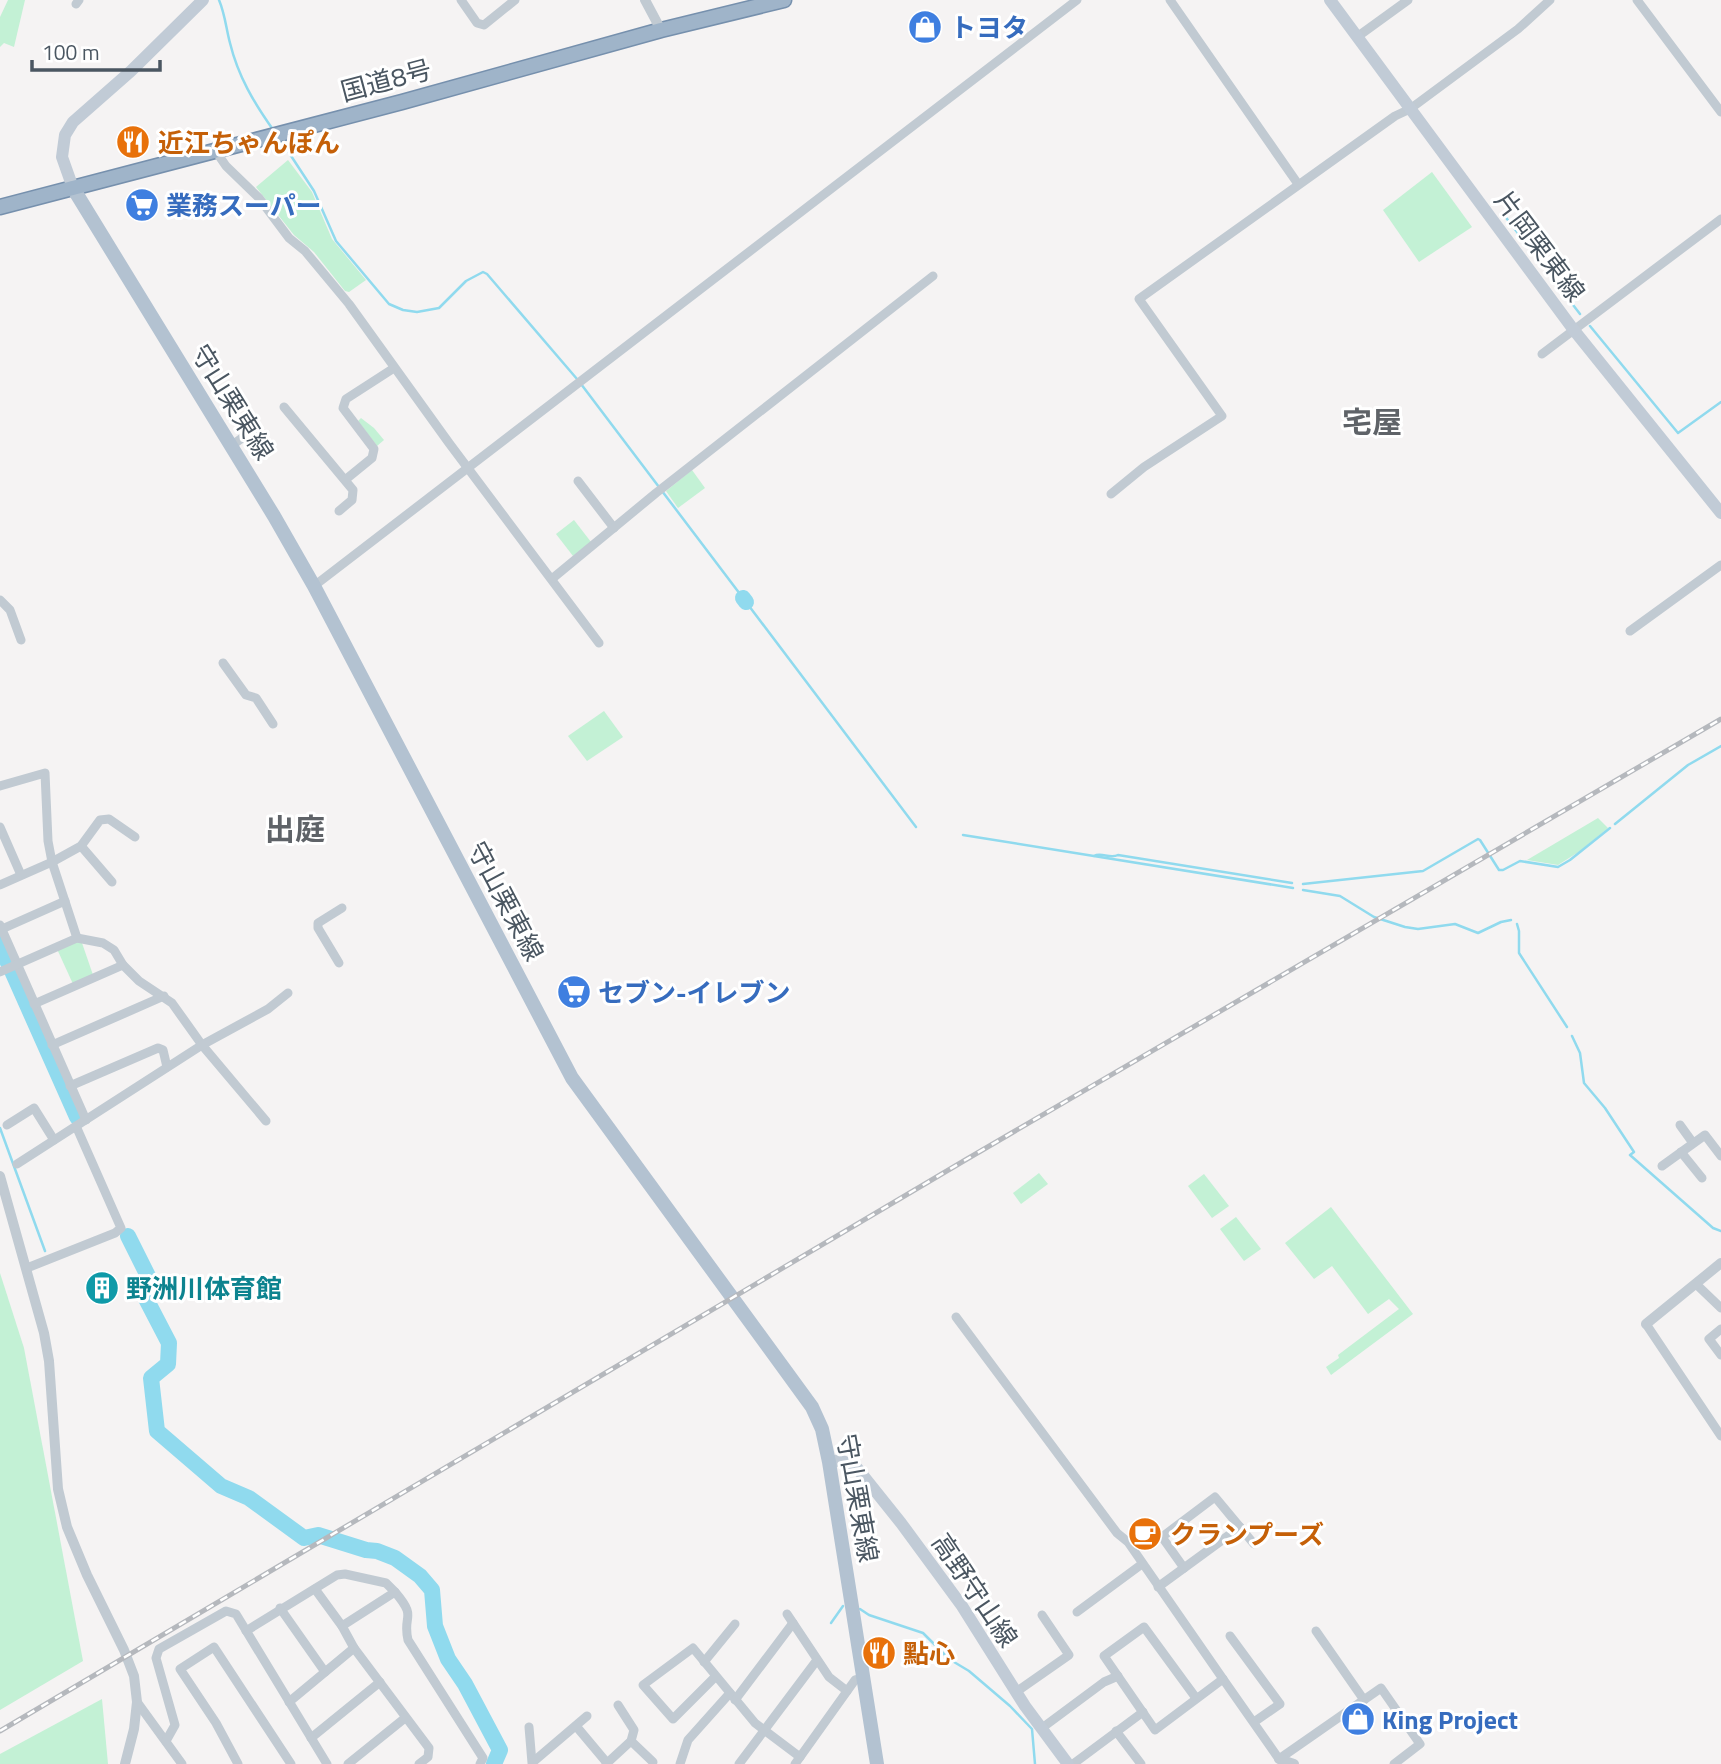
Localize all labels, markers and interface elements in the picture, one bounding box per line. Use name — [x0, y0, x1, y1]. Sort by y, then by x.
shop icon: トヨタ — [906, 8, 944, 46]
place label: トヨタ — [950, 8, 1028, 47]
scale bar — [32, 28, 159, 72]
text: 100 m — [42, 36, 99, 68]
street label: 国道8号 — [336, 49, 436, 111]
restaurant icon: 近江ちゃんぽん — [114, 123, 152, 161]
place label: 近江ちゃんぽん — [158, 123, 340, 162]
street label: 片岡栗東線 — [1485, 182, 1595, 310]
supermarket icon: 業務スーパー — [123, 186, 161, 224]
place label: 業務スーパー — [166, 186, 322, 225]
street label: 守山栗東線 — [182, 337, 284, 467]
district label: 宅屋 — [1342, 399, 1402, 445]
district label: 出庭 — [265, 806, 325, 852]
street label: 守山栗東線 — [458, 834, 554, 968]
supermarket icon: セブン-イレブン — [555, 973, 593, 1011]
place label: セブン-イレブン — [598, 973, 791, 1012]
building icon: 野洲川体育館 — [83, 1269, 121, 1307]
place label: 野洲川体育館 — [126, 1269, 282, 1308]
street label: 守山栗東線 — [828, 1431, 888, 1565]
cafe icon: クランプーズ — [1126, 1515, 1164, 1553]
place label: クランプーズ — [1170, 1515, 1324, 1554]
street label: 高野守山線 — [922, 1525, 1028, 1655]
restaurant icon: 點心 — [860, 1634, 898, 1672]
place label: 點心 — [903, 1634, 955, 1673]
shop icon: King Project — [1339, 1700, 1377, 1738]
place label: King Project — [1382, 1700, 1518, 1739]

